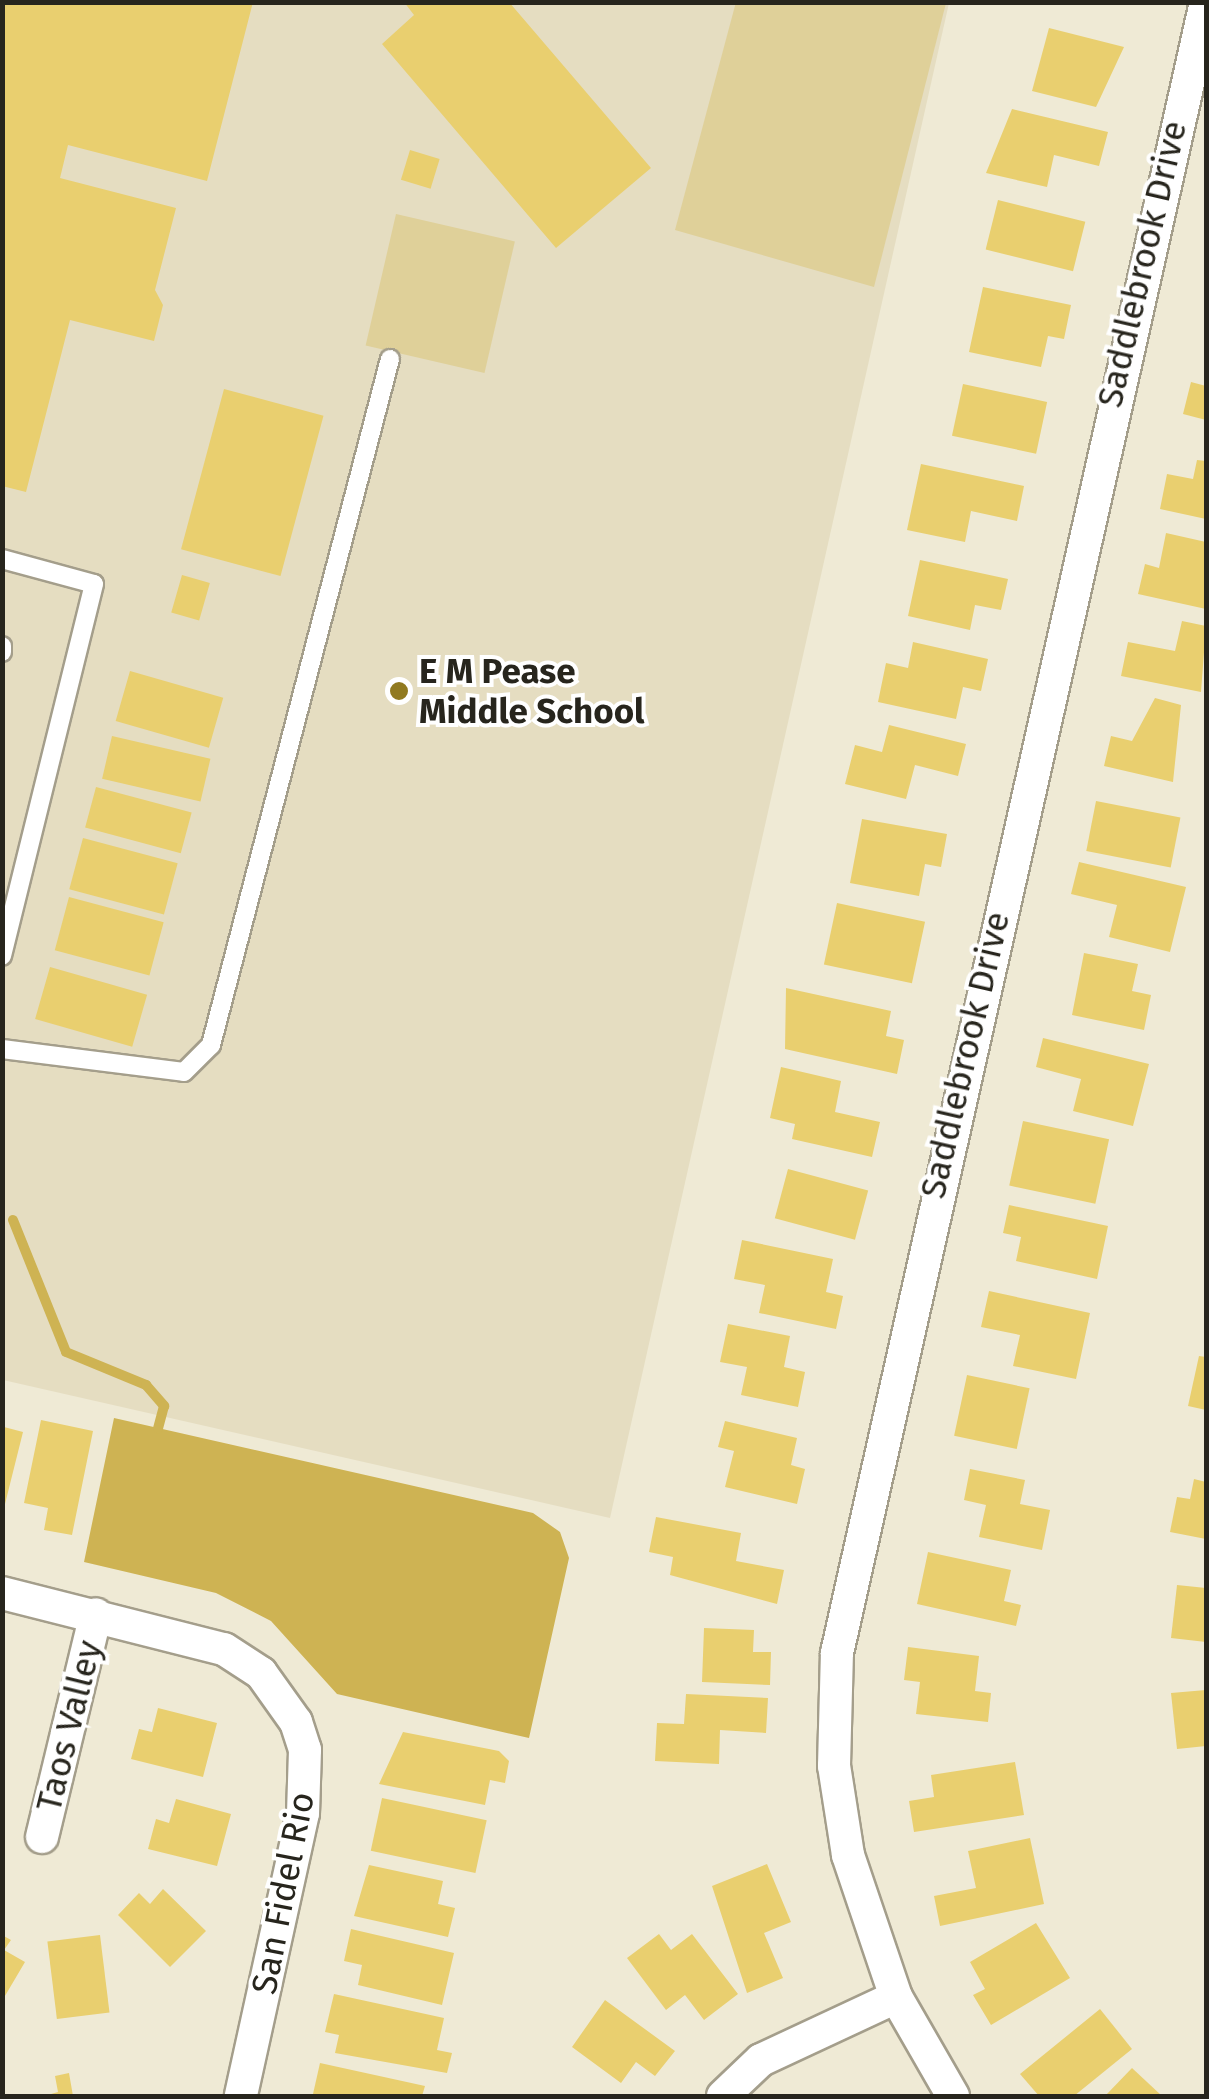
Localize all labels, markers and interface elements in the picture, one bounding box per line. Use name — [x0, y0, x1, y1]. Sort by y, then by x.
street label: Saddlebrook Drive — [1089, 117, 1195, 411]
place label: E M Pease Middle School — [419, 650, 644, 732]
marker: E M Pease Middle School — [388, 680, 410, 702]
street label: Saddlebrook Drive — [912, 908, 1018, 1202]
street label: Taos Valley — [27, 1636, 111, 1816]
street label: San Fidel Rio — [243, 1788, 323, 1998]

